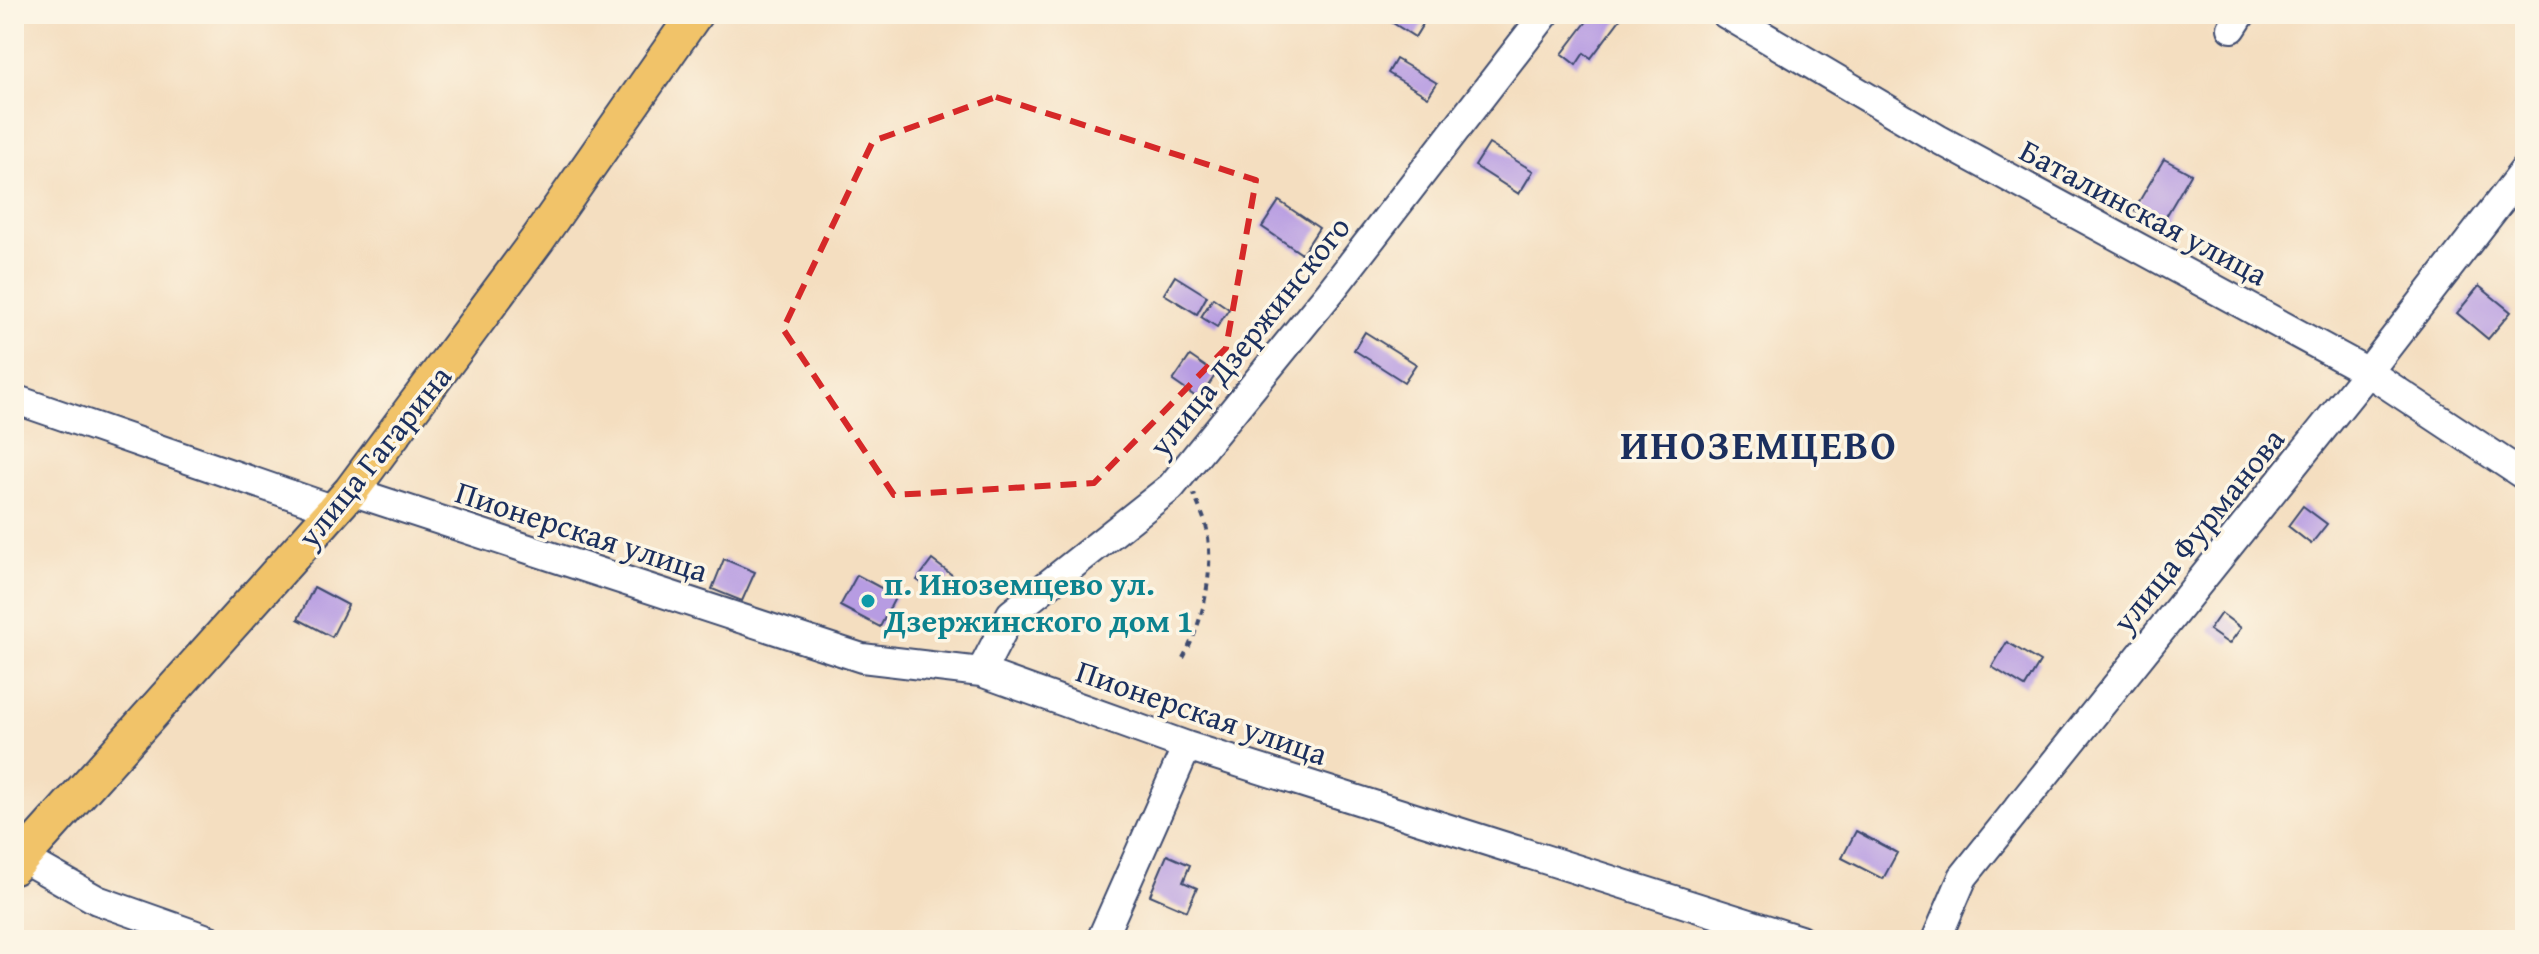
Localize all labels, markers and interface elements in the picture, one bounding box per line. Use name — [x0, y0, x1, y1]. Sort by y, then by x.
street label: Баталинская улица — [2012, 127, 2277, 298]
street label: улица Дзержинского — [1136, 205, 1361, 467]
street label: улица Гагарина — [285, 354, 463, 558]
district label: ИНОЗЕМЦЕВО — [1620, 415, 1898, 474]
street label: улица Фурманова — [2100, 417, 2296, 643]
street label: Пионерская улица — [450, 468, 715, 594]
place label: п. Иноземцево ул. Дзержинского дом 1 — [883, 560, 1194, 644]
marker: п. Иноземцево ул. Дзержинского дом 1 — [859, 592, 877, 610]
street label: Пионерская улица — [1070, 647, 1335, 777]

